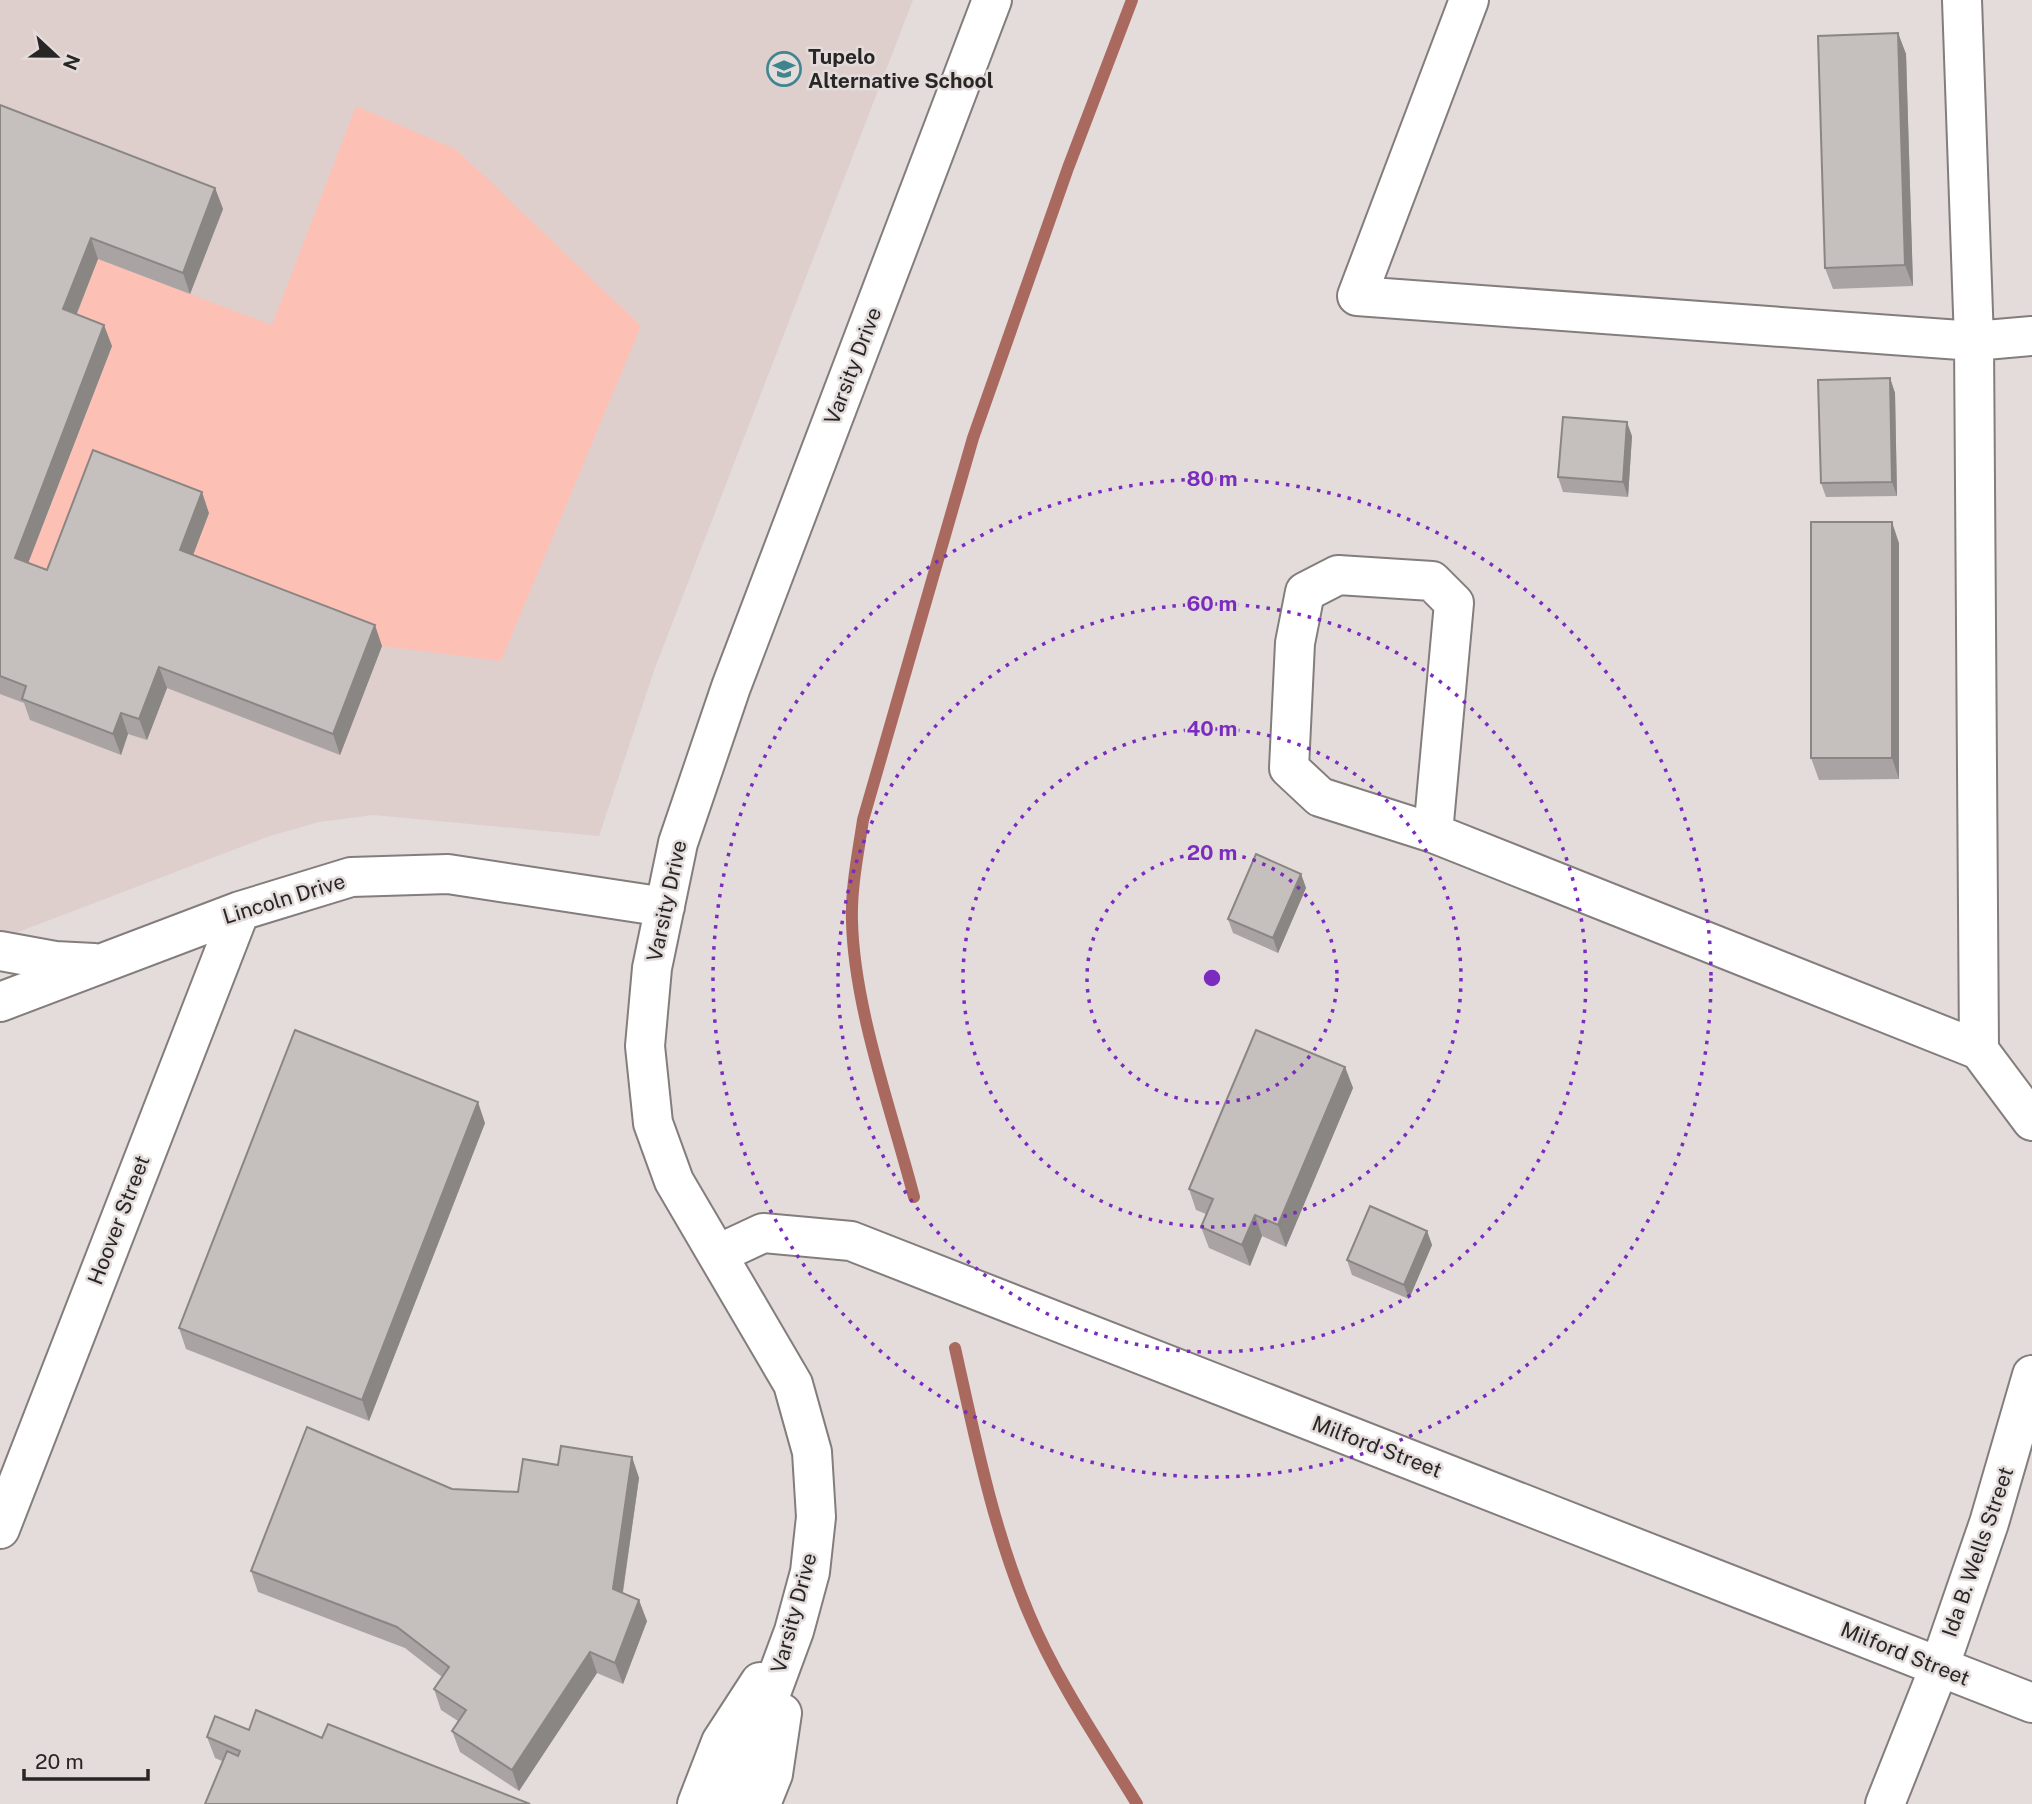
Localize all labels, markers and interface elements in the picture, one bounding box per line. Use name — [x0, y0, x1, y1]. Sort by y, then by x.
north arrow — [21, 21, 91, 91]
place label: Tupelo Alternative School — [808, 44, 994, 93]
school or university icon: Tupelo Alternative School — [765, 50, 803, 88]
text: N — [59, 51, 85, 73]
street label: Varsity Drive — [819, 304, 886, 428]
text: 80 m — [1186, 466, 1238, 491]
text: 60 m — [1187, 591, 1237, 616]
text: 40 m — [1187, 716, 1237, 741]
street label: Varsity Drive — [641, 838, 692, 964]
text: 20 m — [1187, 840, 1237, 865]
street label: Lincoln Drive — [220, 868, 348, 929]
centre of rings — [1200, 966, 1224, 990]
street label: Hoover Street — [82, 1152, 155, 1288]
street label: Milford Street — [1309, 1410, 1446, 1483]
street label: Ida B. Wells Street — [1937, 1463, 2018, 1640]
street label: Varsity Drive — [765, 1550, 822, 1676]
street label: Milford Street — [1837, 1616, 1973, 1691]
scale bar — [24, 1738, 149, 1782]
text: 20 m — [35, 1749, 84, 1774]

